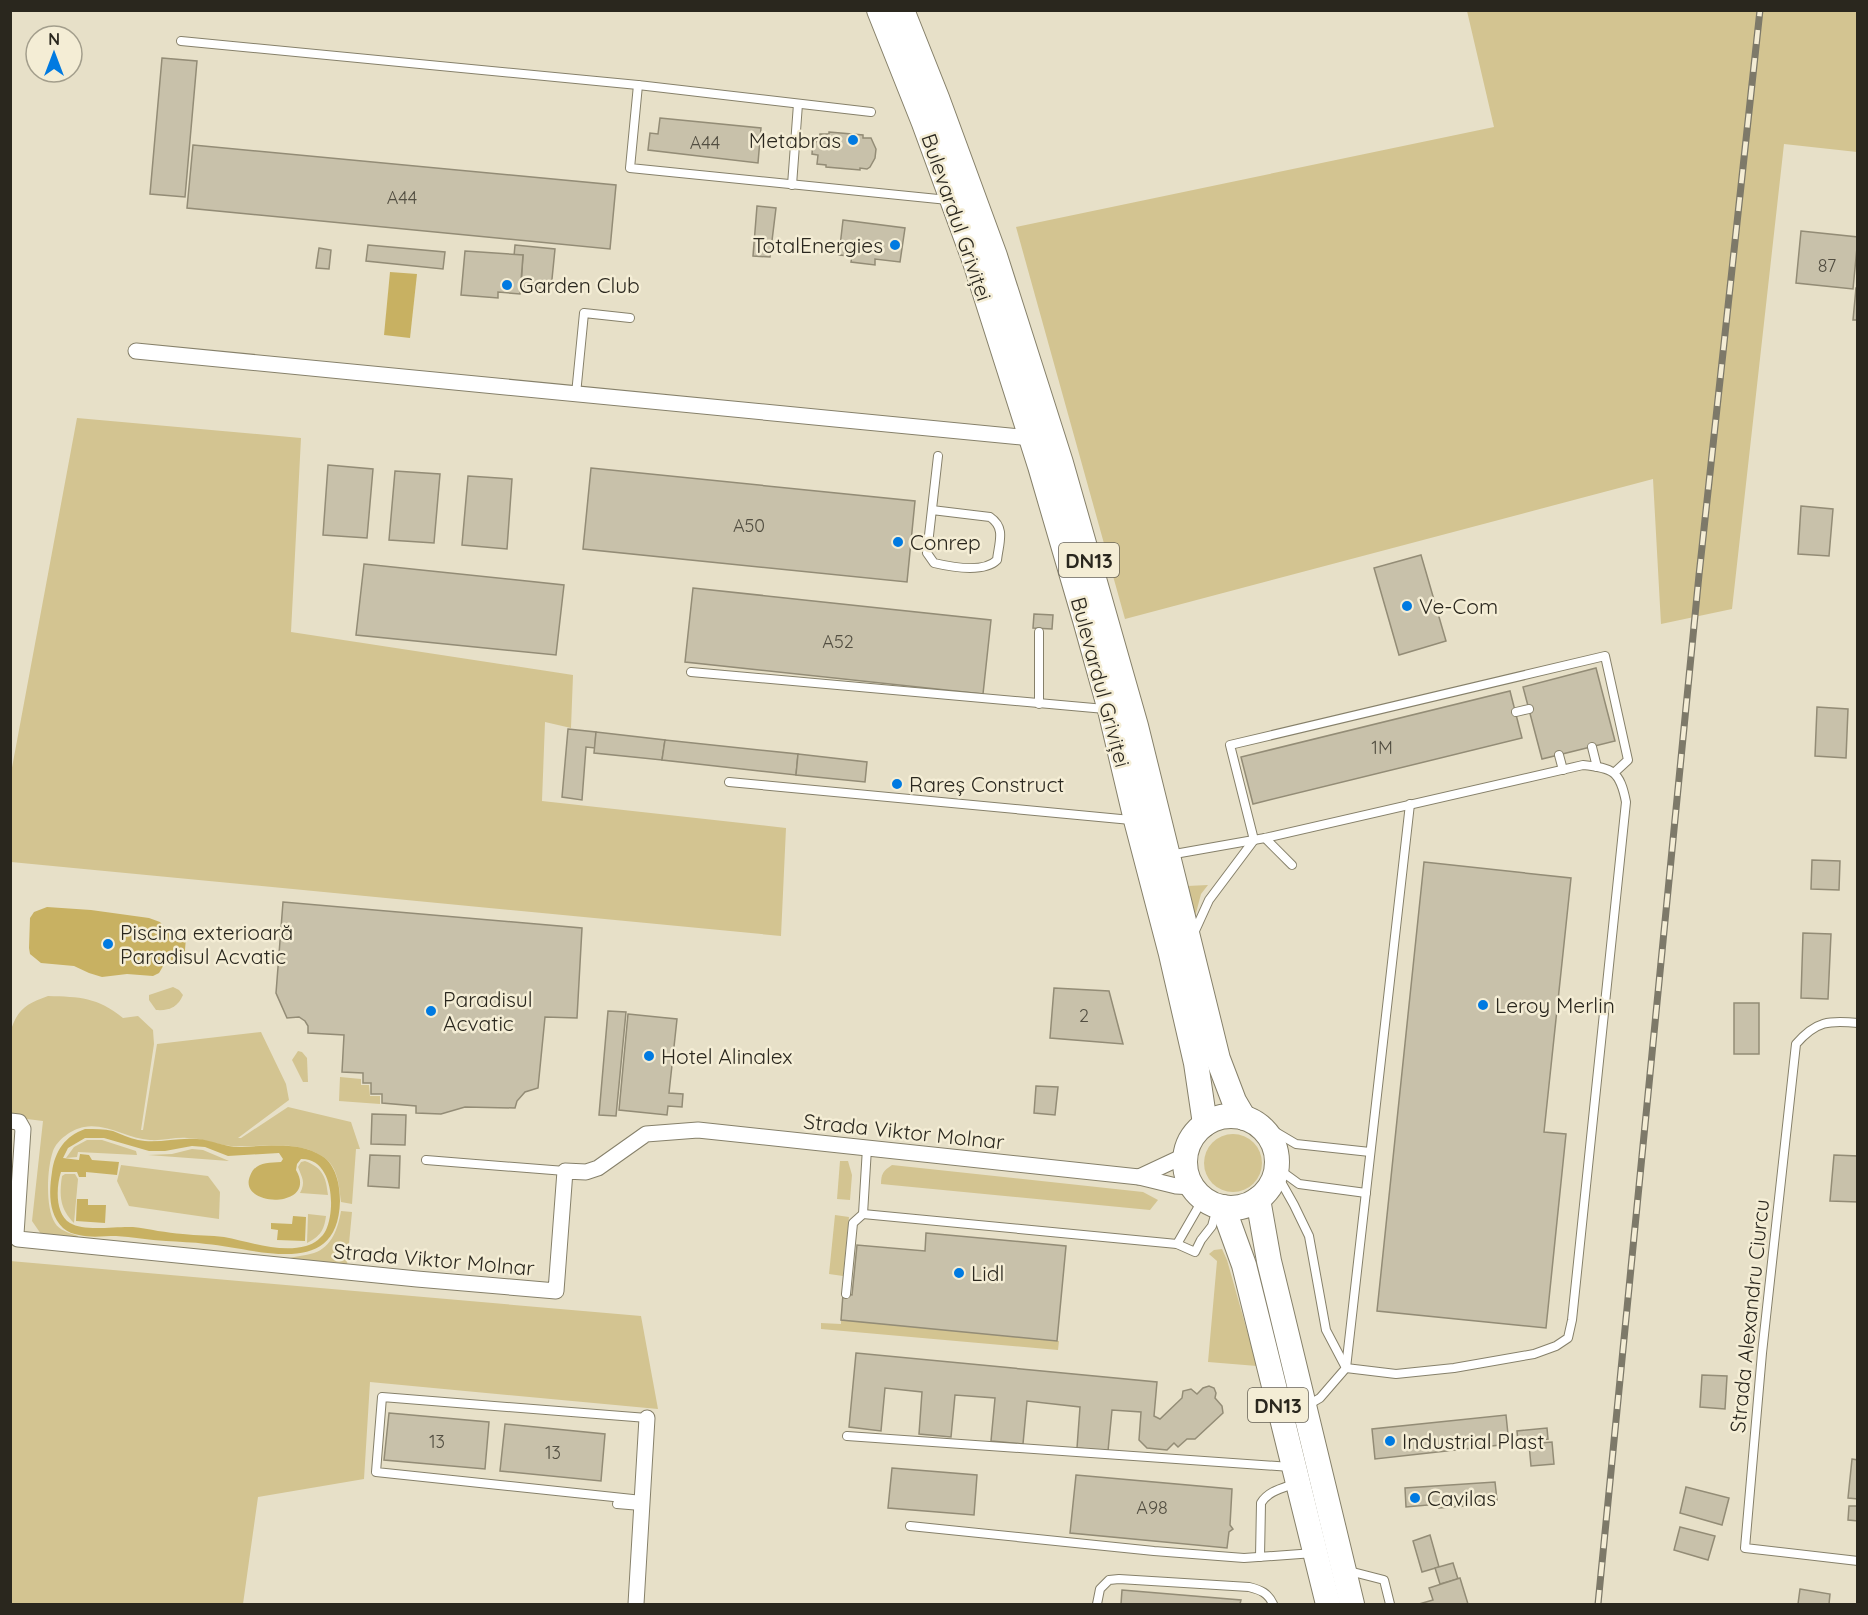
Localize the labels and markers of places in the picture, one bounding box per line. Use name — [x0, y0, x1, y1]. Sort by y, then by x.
place label: Metabras — [749, 127, 841, 153]
marker: Metabras — [846, 133, 860, 147]
place label: TotalEnergies — [752, 232, 883, 258]
marker: TotalEnergies — [888, 238, 902, 252]
place label: Garden Club — [519, 272, 640, 298]
marker: Garden Club — [500, 278, 514, 292]
place label: Conrep — [910, 529, 981, 555]
marker: Conrep — [891, 535, 905, 549]
place label: Ve-Com — [1419, 593, 1498, 619]
marker: Ve-Com — [1400, 599, 1414, 613]
place label: Rareș Construct — [909, 771, 1064, 797]
marker: Rareș Construct — [890, 777, 904, 791]
place label: Piscina exterioară Paradisul Acvatic — [120, 919, 293, 969]
marker: Piscina exterioară Paradisul Acvatic — [101, 937, 115, 951]
place label: Paradisul Acvatic — [443, 986, 533, 1036]
place label: Leroy Merlin — [1495, 992, 1615, 1018]
marker: Leroy Merlin — [1476, 998, 1490, 1012]
marker: Paradisul Acvatic — [424, 1004, 438, 1018]
place label: Hotel Alinalex — [661, 1043, 793, 1069]
marker: Hotel Alinalex — [642, 1049, 656, 1063]
place label: Lidl — [971, 1260, 1004, 1286]
marker: Lidl — [952, 1266, 966, 1280]
place label: Industrial Plast — [1402, 1428, 1544, 1454]
marker: Industrial Plast — [1383, 1434, 1397, 1448]
place label: Cavilas — [1427, 1485, 1496, 1511]
marker: Cavilas — [1408, 1491, 1422, 1505]

